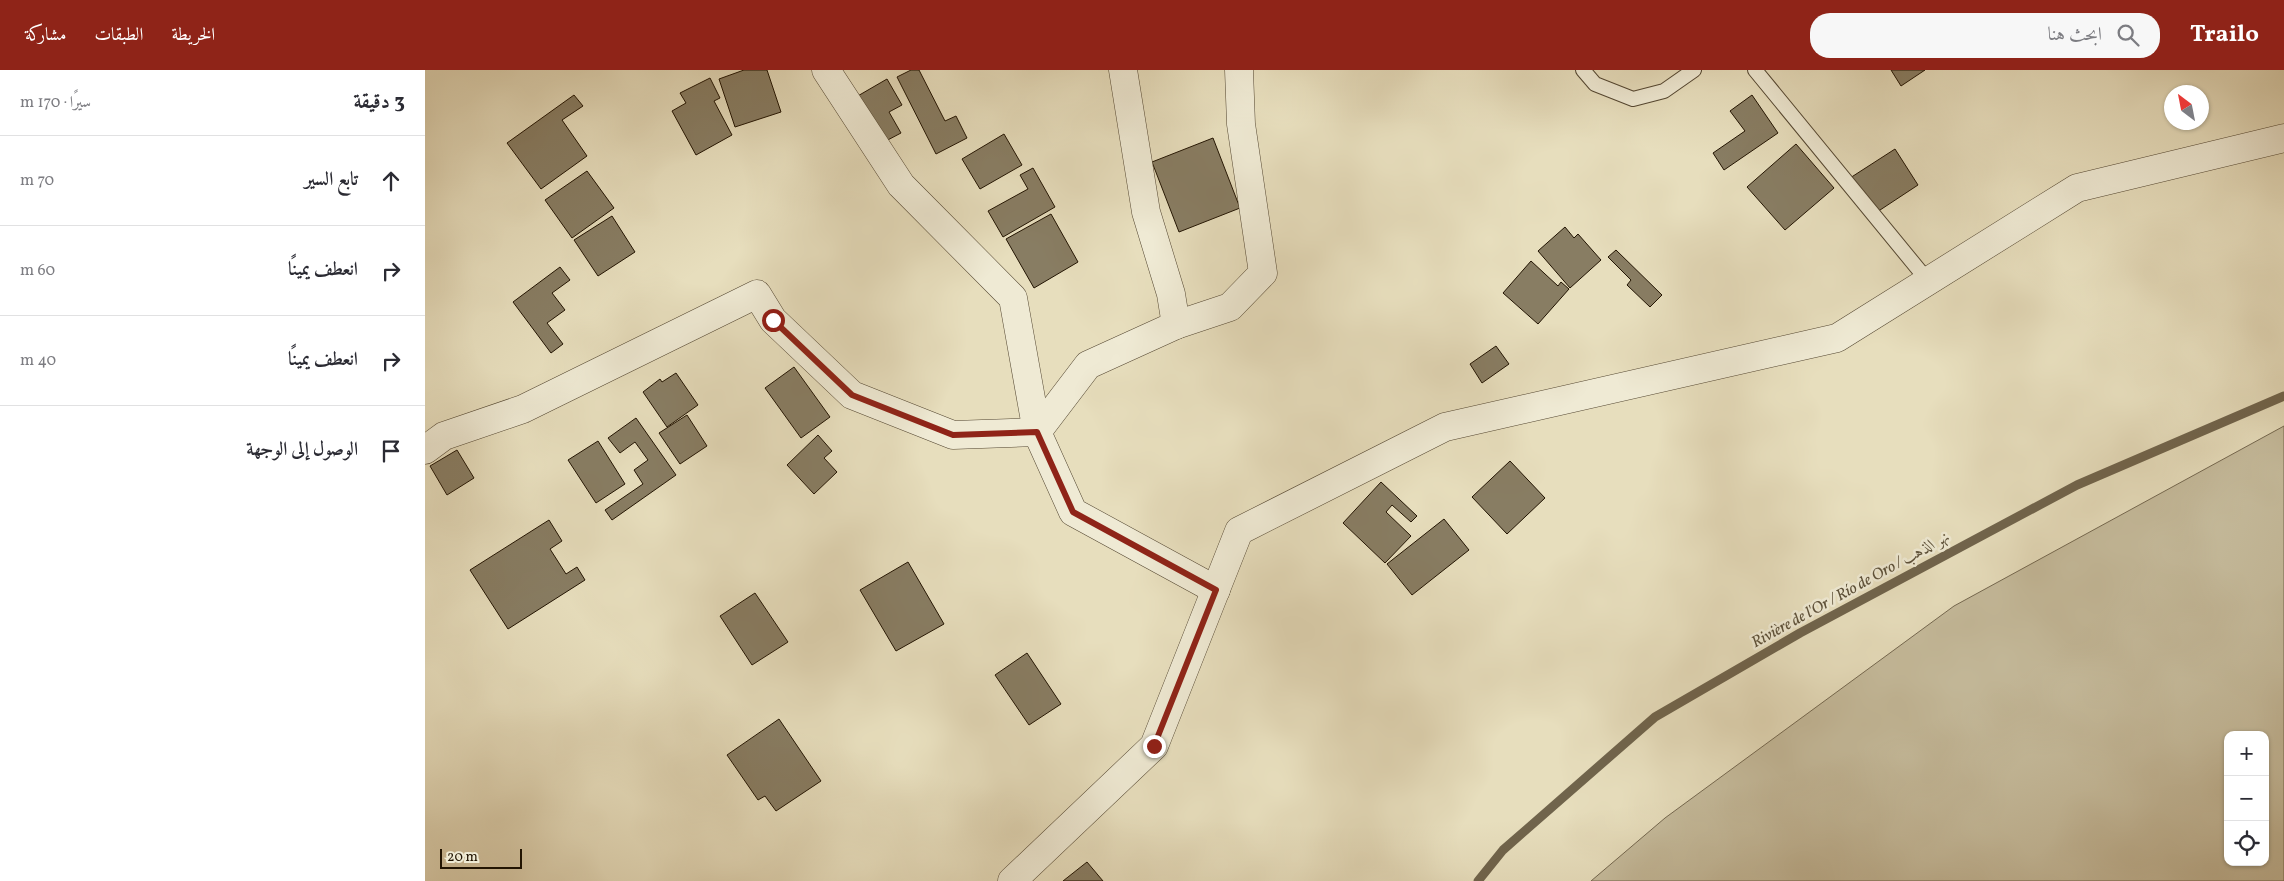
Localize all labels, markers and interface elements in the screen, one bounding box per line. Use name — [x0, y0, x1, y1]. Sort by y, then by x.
search box — [1810, 13, 2160, 58]
text: Trailo — [2190, 18, 2259, 52]
icon: search — [2114, 21, 2142, 49]
text: ابحث هنا — [2048, 22, 2102, 48]
text: مشاركة — [25, 23, 66, 48]
text: الطبقات — [94, 23, 143, 48]
text: الخريطة — [171, 23, 215, 48]
north arrow — [2164, 85, 2209, 130]
text: 3 دقيقة — [353, 88, 405, 117]
text: سيرًا · 170 m — [20, 92, 91, 114]
text: تابع السير — [305, 167, 358, 193]
icon: ahead — [377, 167, 405, 195]
text: 70 m — [20, 170, 54, 192]
text: انعطف يمينًا — [288, 257, 358, 283]
icon: right — [377, 257, 405, 285]
text: 60 m — [20, 260, 55, 282]
route start — [762, 309, 785, 332]
text: انعطف يمينًا — [288, 347, 358, 373]
icon: right — [377, 347, 405, 375]
text: 40 m — [20, 350, 56, 372]
text: الوصول إلى الوجهة — [246, 437, 358, 463]
icon: arrive — [377, 437, 405, 465]
water label: Rivière de l'Or / Río de Oro / نهر الذهب — [1748, 526, 1954, 654]
map controls — [2224, 731, 2269, 866]
button: + — [2224, 731, 2269, 776]
route end — [1143, 735, 1166, 758]
button: − — [2224, 776, 2269, 821]
button: locate — [2224, 821, 2269, 866]
scale bar — [440, 846, 523, 869]
text: 20 m — [447, 848, 478, 867]

